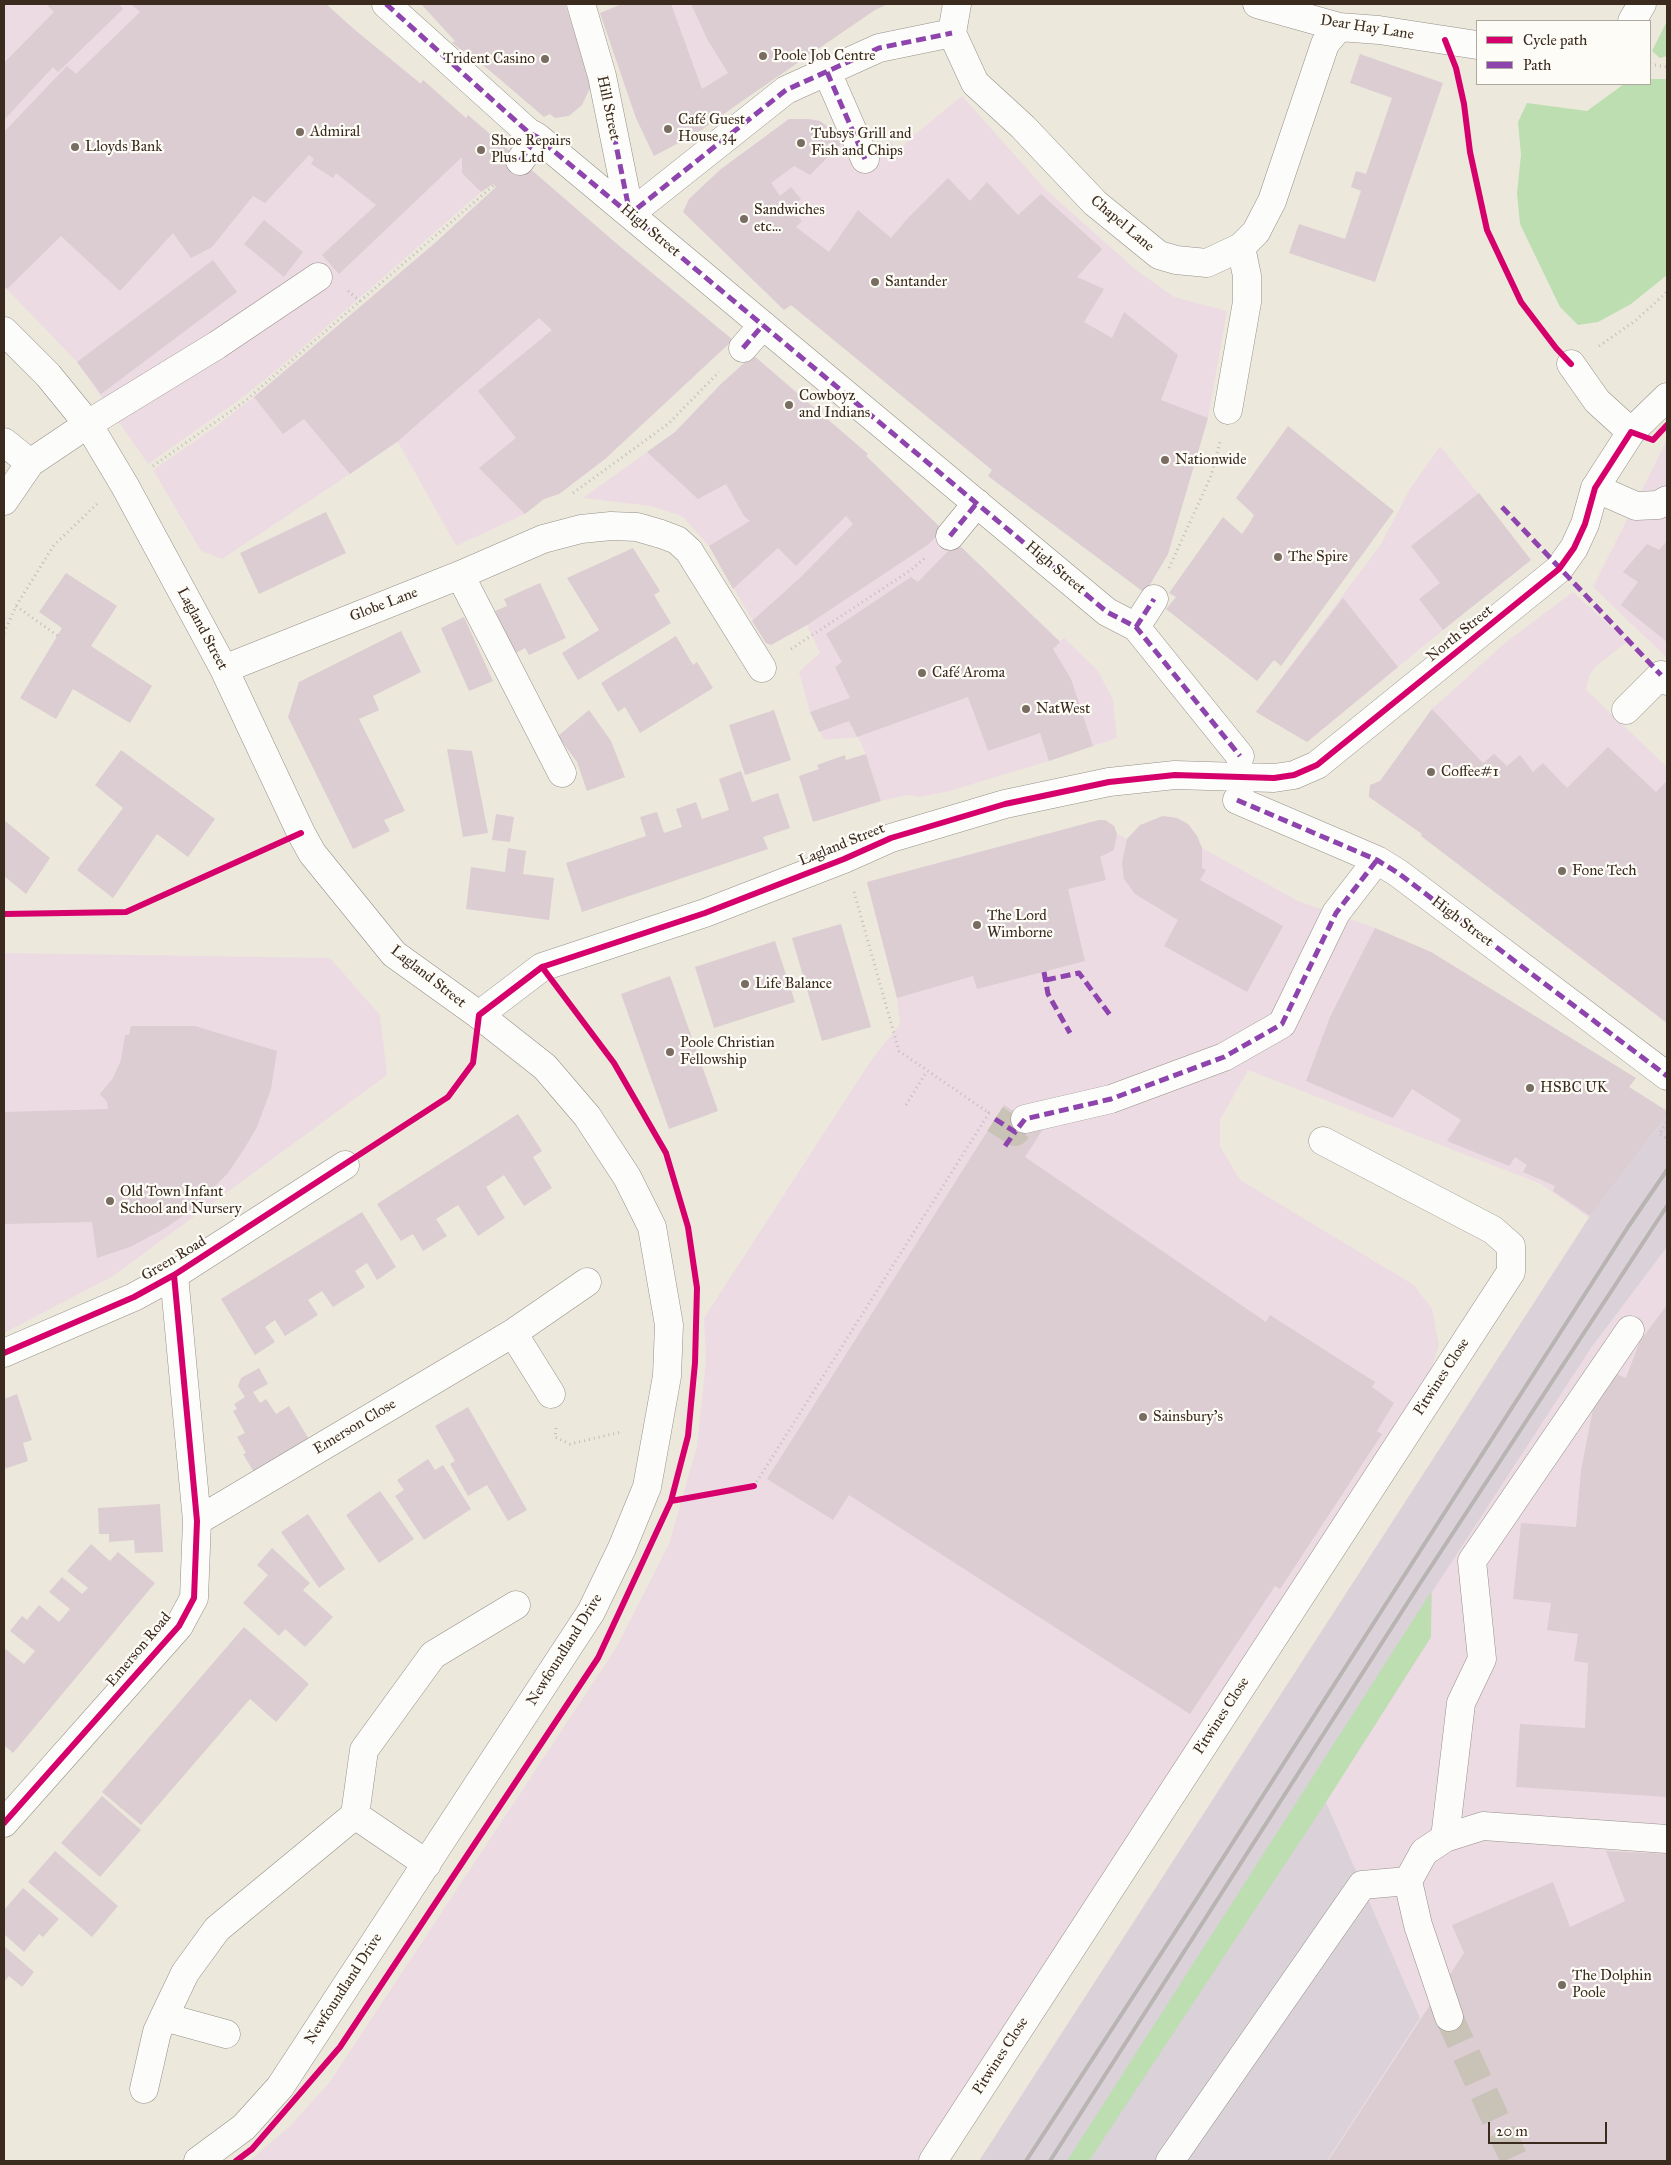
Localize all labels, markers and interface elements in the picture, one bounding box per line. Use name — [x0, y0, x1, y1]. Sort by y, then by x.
street label: Dear Hay Lane — [1319, 12, 1415, 44]
legend — [1476, 20, 1651, 85]
text: Cycle path — [1523, 31, 1587, 49]
place label: Poole Job Centre — [773, 47, 876, 65]
place label: Trident Casino — [443, 50, 535, 68]
marker: Poole Job Centre — [757, 50, 769, 62]
marker: Trident Casino — [539, 53, 551, 65]
text: Path — [1523, 56, 1551, 74]
street label: Hill Street — [592, 74, 624, 142]
place label: Café Guest House 34 — [678, 111, 745, 146]
place label: Admiral — [310, 123, 360, 141]
marker: Café Guest House 34 — [662, 123, 674, 135]
place label: Tubsys Grill and Fish and Chips — [811, 125, 912, 160]
marker: Admiral — [294, 126, 306, 138]
place label: Shoe Repairs Plus Ltd — [491, 132, 571, 167]
marker: Tubsys Grill and Fish and Chips — [795, 137, 807, 149]
place label: Lloyds Bank — [85, 138, 162, 156]
marker: Lloyds Bank — [69, 141, 81, 153]
marker: Shoe Repairs Plus Ltd — [475, 144, 487, 156]
street label: Chapel Lane — [1086, 192, 1158, 256]
street label: High Street — [616, 201, 684, 261]
place label: Sandwiches etc... — [754, 201, 825, 236]
marker: Sandwiches etc... — [738, 213, 750, 225]
place label: Santander — [885, 273, 947, 291]
marker: Santander — [869, 276, 881, 288]
place label: Cowboyz and Indians — [799, 387, 870, 422]
marker: Cowboyz and Indians — [783, 399, 795, 411]
place label: Nationwide — [1175, 451, 1246, 469]
marker: Nationwide — [1159, 454, 1171, 466]
street label: High Street — [1021, 538, 1089, 598]
place label: The Spire — [1288, 548, 1348, 566]
marker: The Spire — [1272, 551, 1284, 563]
street label: Globe Lane — [348, 584, 420, 626]
street label: Lagland Street — [173, 585, 231, 673]
street label: North Street — [1423, 602, 1497, 666]
place label: Café Aroma — [932, 664, 1005, 682]
marker: Café Aroma — [916, 667, 928, 679]
place label: NatWest — [1036, 700, 1090, 718]
marker: NatWest — [1020, 703, 1032, 715]
place label: Coffee#1 — [1441, 763, 1499, 781]
marker: Coffee#1 — [1425, 766, 1437, 778]
street label: Lagland Street — [796, 820, 888, 870]
place label: Fone Tech — [1572, 862, 1637, 880]
marker: Fone Tech — [1556, 865, 1568, 877]
street label: High Street — [1427, 893, 1497, 951]
place label: The Lord Wimborne — [987, 907, 1053, 942]
marker: The Lord Wimborne — [971, 919, 983, 931]
street label: Lagland Street — [387, 942, 469, 1012]
place label: Life Balance — [755, 975, 832, 993]
marker: Life Balance — [739, 978, 751, 990]
place label: Poole Christian Fellowship — [680, 1034, 775, 1069]
marker: Poole Christian Fellowship — [664, 1046, 676, 1058]
place label: HSBC UK — [1540, 1079, 1607, 1097]
marker: HSBC UK — [1524, 1082, 1536, 1094]
place label: Old Town Infant School and Nursery — [120, 1183, 241, 1218]
marker: Old Town Infant School and Nursery — [104, 1195, 116, 1207]
street label: Green Road — [138, 1233, 210, 1285]
street label: Pitwines Close — [1410, 1335, 1474, 1419]
street label: Emerson Close — [310, 1395, 400, 1459]
place label: Sainsbury's — [1153, 1408, 1223, 1426]
marker: Sainsbury's — [1137, 1411, 1149, 1423]
street label: Newfoundland Drive — [523, 1591, 607, 1709]
street label: Emerson Road — [103, 1609, 175, 1691]
street label: Pitwines Close — [1190, 1674, 1254, 1758]
street label: Newfoundland Drive — [301, 1930, 387, 2048]
place label: The Dolphin Poole — [1572, 1967, 1652, 2002]
marker: The Dolphin Poole — [1556, 1979, 1568, 1991]
street label: Pitwines Close — [969, 2014, 1033, 2098]
scale bar — [1491, 2112, 1610, 2144]
text: 20 m — [1496, 2122, 1528, 2140]

